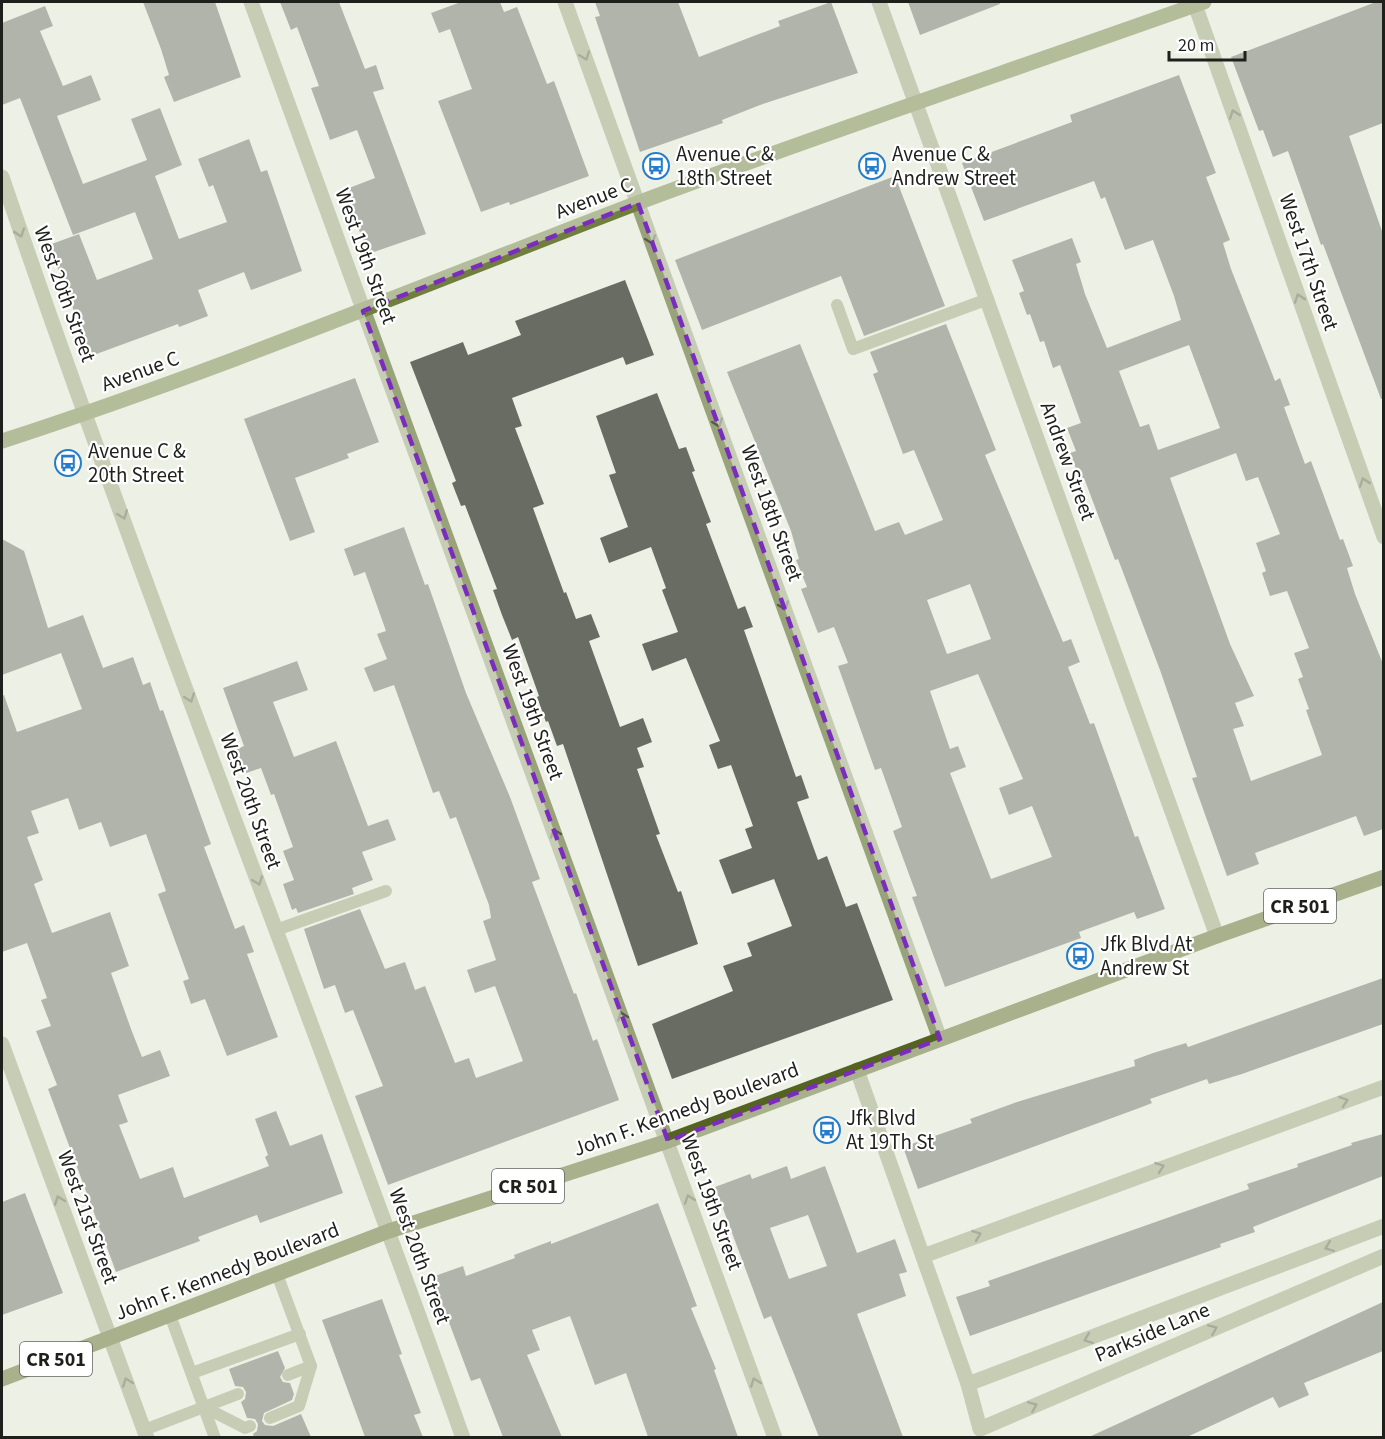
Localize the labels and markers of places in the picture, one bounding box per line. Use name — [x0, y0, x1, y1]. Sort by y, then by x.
place label: Avenue C & 18th Street — [676, 139, 774, 193]
place label: Avenue C & Andrew Street — [892, 139, 1016, 193]
bus stop icon: Avenue C & 18th Street — [641, 151, 671, 181]
bus stop icon: Avenue C & Andrew Street — [857, 151, 887, 181]
place label: Avenue C & 20th Street — [88, 436, 186, 490]
bus stop icon: Avenue C & 20th Street — [53, 448, 83, 478]
place label: Jfk Blvd At Andrew St — [1100, 929, 1192, 983]
bus stop icon: Jfk Blvd At Andrew St — [1065, 941, 1095, 971]
place label: Jfk Blvd At 19Th St — [846, 1103, 934, 1157]
bus stop icon: Jfk Blvd At 19Th St — [812, 1115, 842, 1145]

